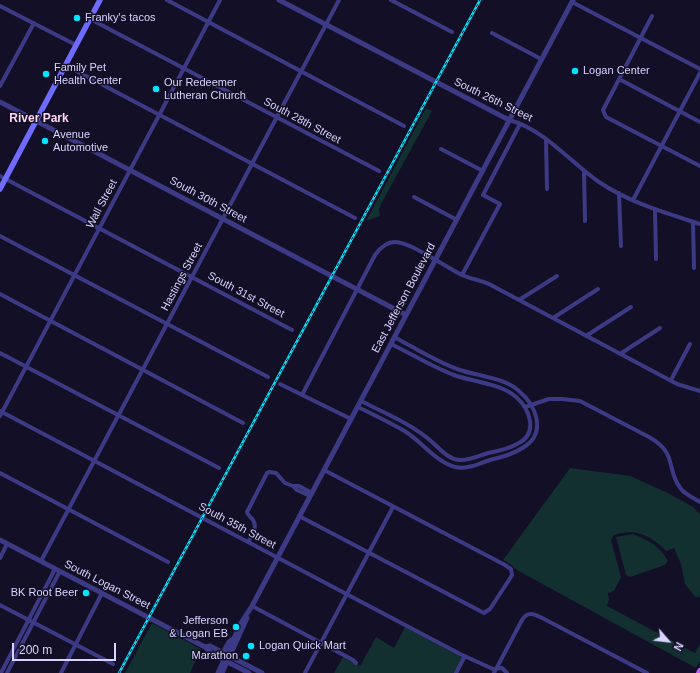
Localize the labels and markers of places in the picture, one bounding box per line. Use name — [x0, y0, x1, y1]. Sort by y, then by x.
place label: Franky's tacos — [85, 11, 156, 25]
marker: Franky's tacos — [72, 13, 82, 23]
place label: Family Pet Health Center — [54, 61, 122, 87]
place label: Logan Center — [583, 64, 650, 78]
marker: Logan Center — [570, 66, 580, 76]
marker: Family Pet Health Center — [41, 69, 51, 79]
place label: Our Redeemer Lutheran Church — [164, 76, 246, 102]
marker: Our Redeemer Lutheran Church — [151, 84, 161, 94]
place label: Avenue Automotive — [53, 128, 108, 154]
marker: Avenue Automotive — [40, 136, 50, 146]
place label: BK Root Beer — [11, 586, 78, 600]
marker: BK Root Beer — [81, 588, 91, 598]
place label: Jefferson & Logan EB — [169, 614, 228, 640]
marker: Jefferson & Logan EB — [231, 622, 241, 632]
place label: Logan Quick Mart — [259, 639, 346, 653]
marker: Logan Quick Mart — [246, 641, 256, 651]
place label: Marathon — [192, 649, 238, 663]
marker: Marathon — [241, 651, 251, 661]

